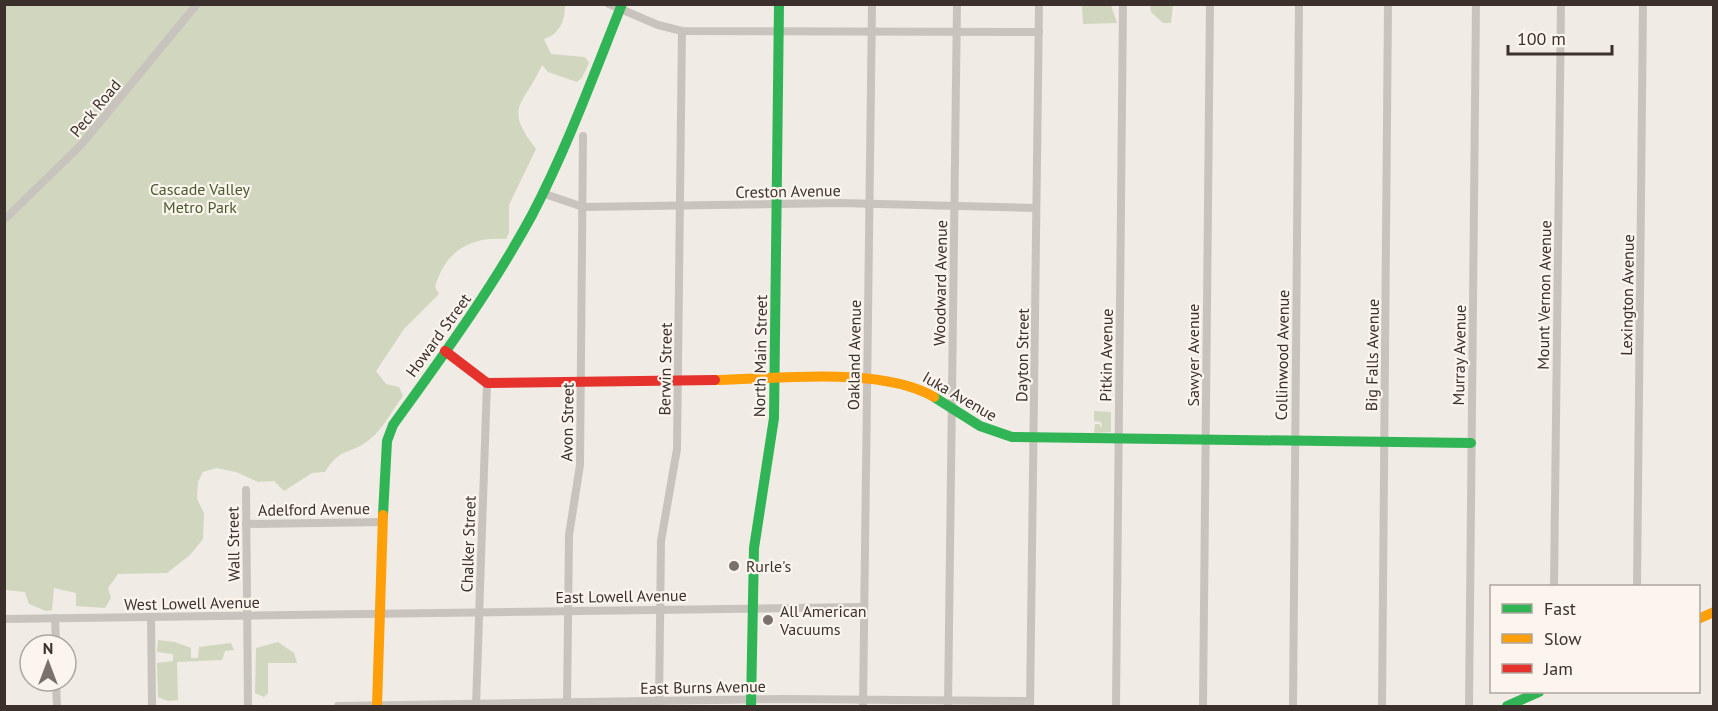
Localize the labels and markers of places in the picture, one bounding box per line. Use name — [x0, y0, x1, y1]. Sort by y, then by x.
place label: Rurle's — [746, 556, 792, 576]
marker: Rurle's — [727, 559, 741, 573]
place label: All American Vacuums — [779, 601, 867, 639]
marker: All American Vacuums — [761, 613, 775, 627]

